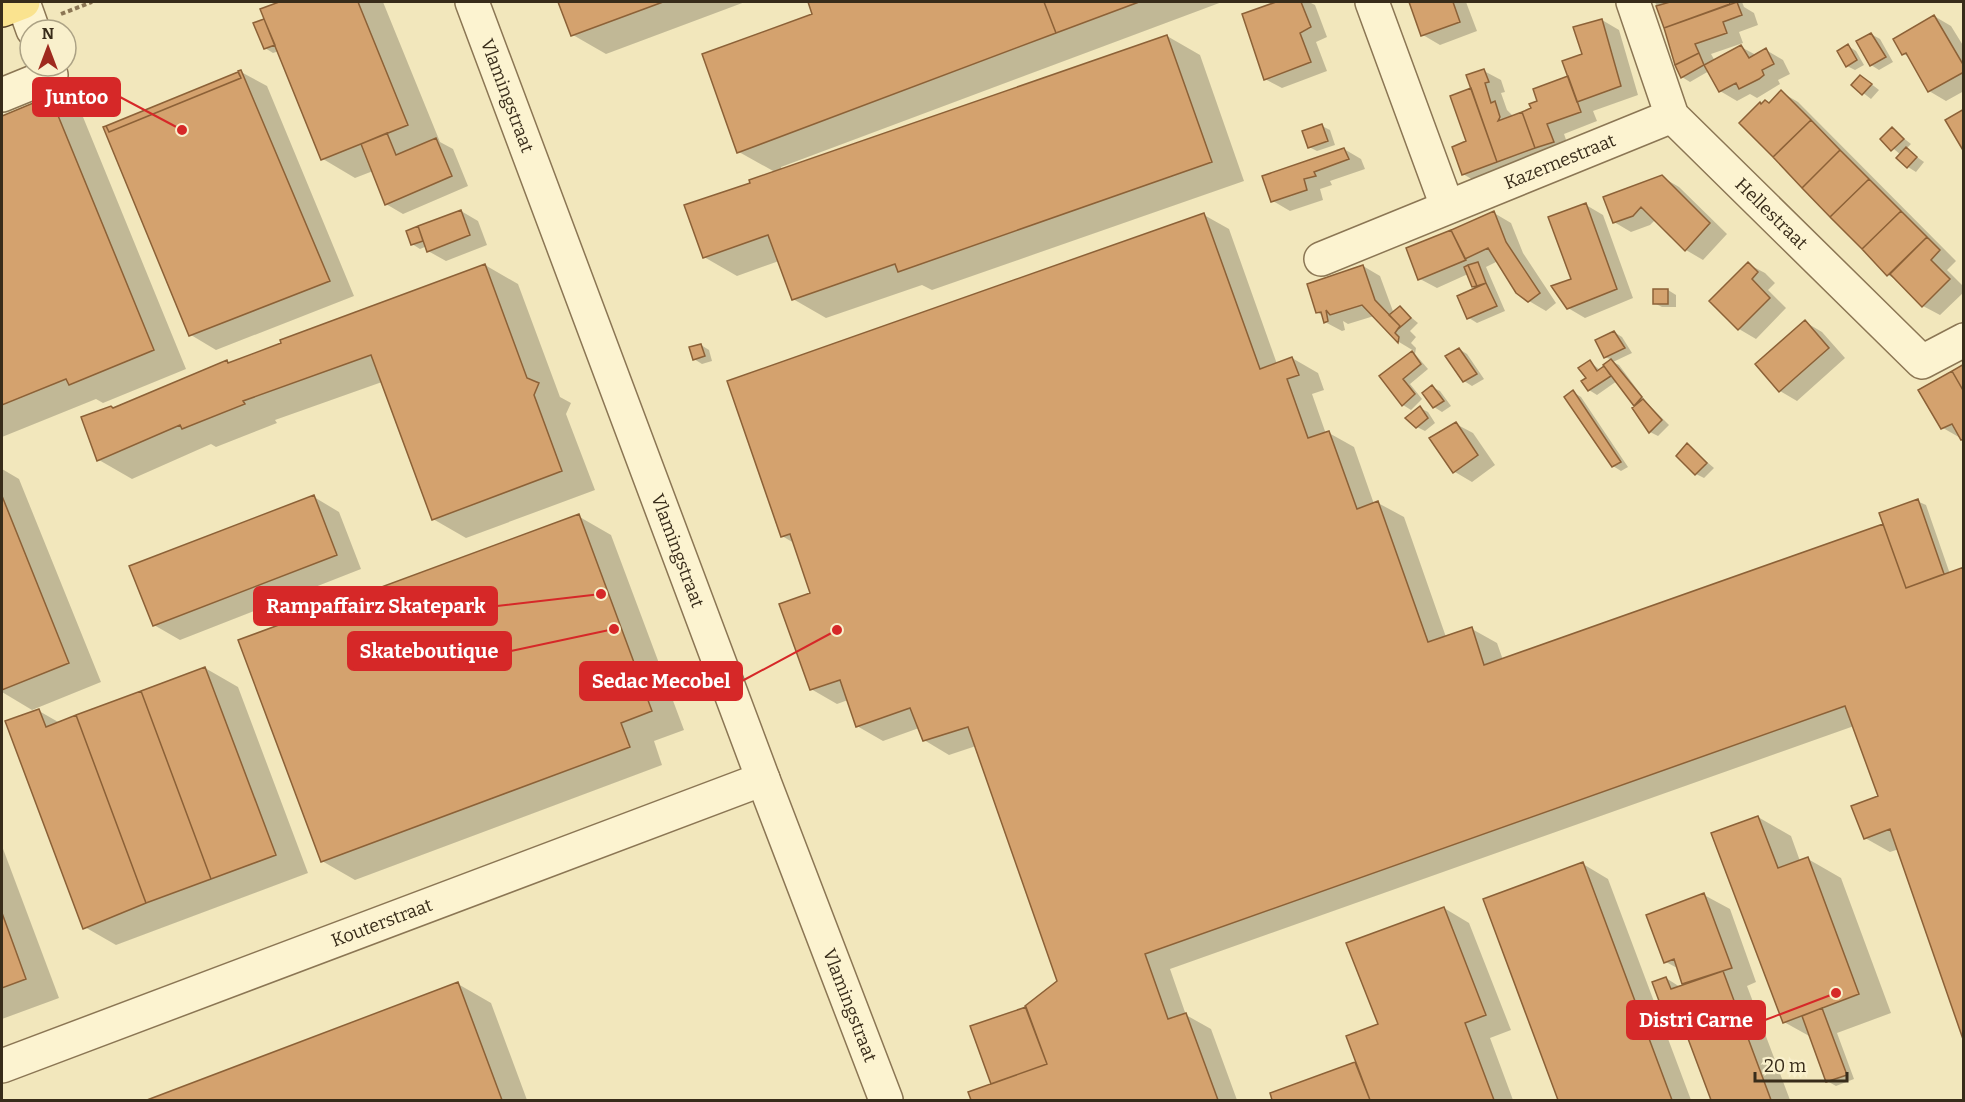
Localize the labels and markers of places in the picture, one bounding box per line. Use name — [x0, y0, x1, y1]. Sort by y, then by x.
callout: Juntoo — [33, 78, 120, 116]
callout: Rampaffairz Skatepark — [254, 587, 497, 625]
callout: Skateboutique — [348, 632, 511, 670]
callout: Sedac Mecobel — [580, 662, 742, 700]
callout: Distri Carne — [1627, 1001, 1765, 1039]

